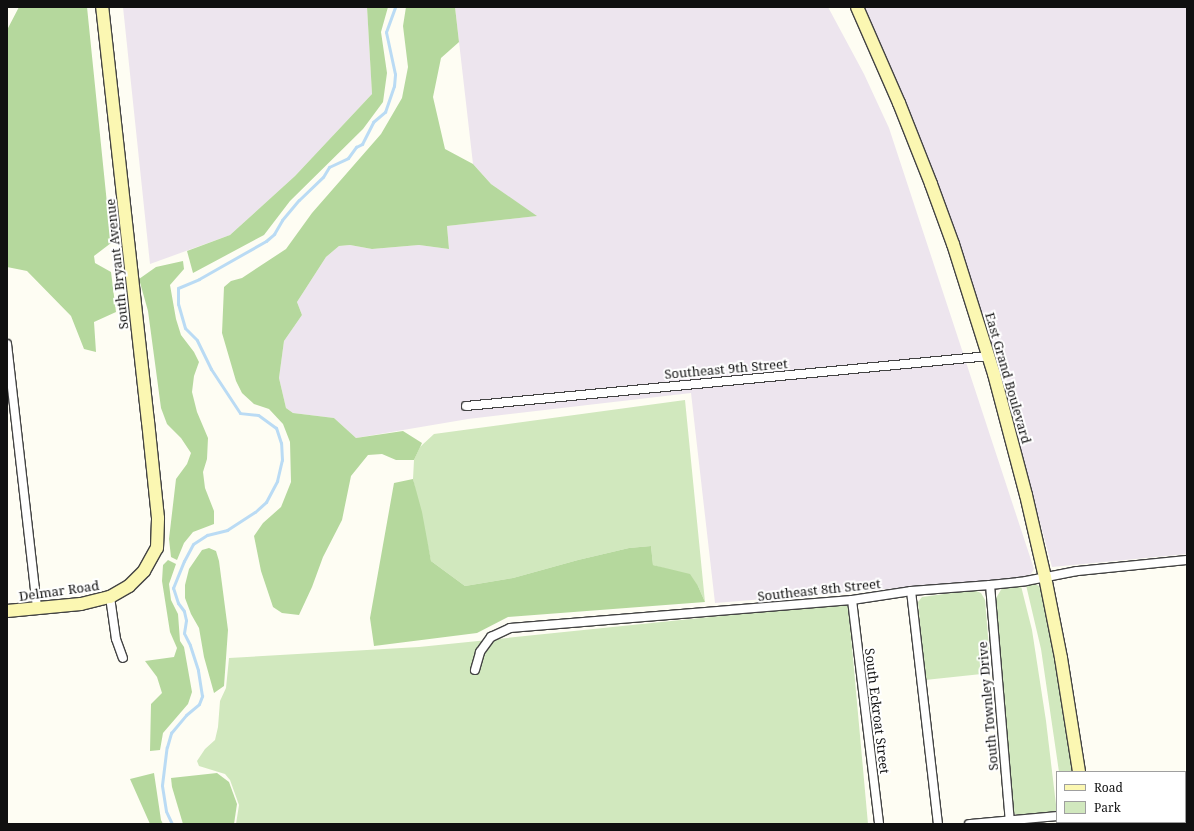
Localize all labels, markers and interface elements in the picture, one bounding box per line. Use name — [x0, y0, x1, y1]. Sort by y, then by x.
street label: South Bryant Avenue — [102, 198, 132, 330]
street label: East Grand Boulevard — [982, 311, 1034, 445]
street label: Southeast 9th Street — [664, 356, 788, 382]
street label: Southeast 8th Street — [757, 576, 881, 604]
street label: Delmar Road — [18, 578, 100, 604]
street label: South Townley Drive — [975, 641, 1001, 771]
street label: South Eckroat Street — [862, 647, 892, 775]
legend — [1056, 771, 1186, 823]
text: Road — [1094, 779, 1123, 796]
text: Park — [1094, 799, 1121, 816]

